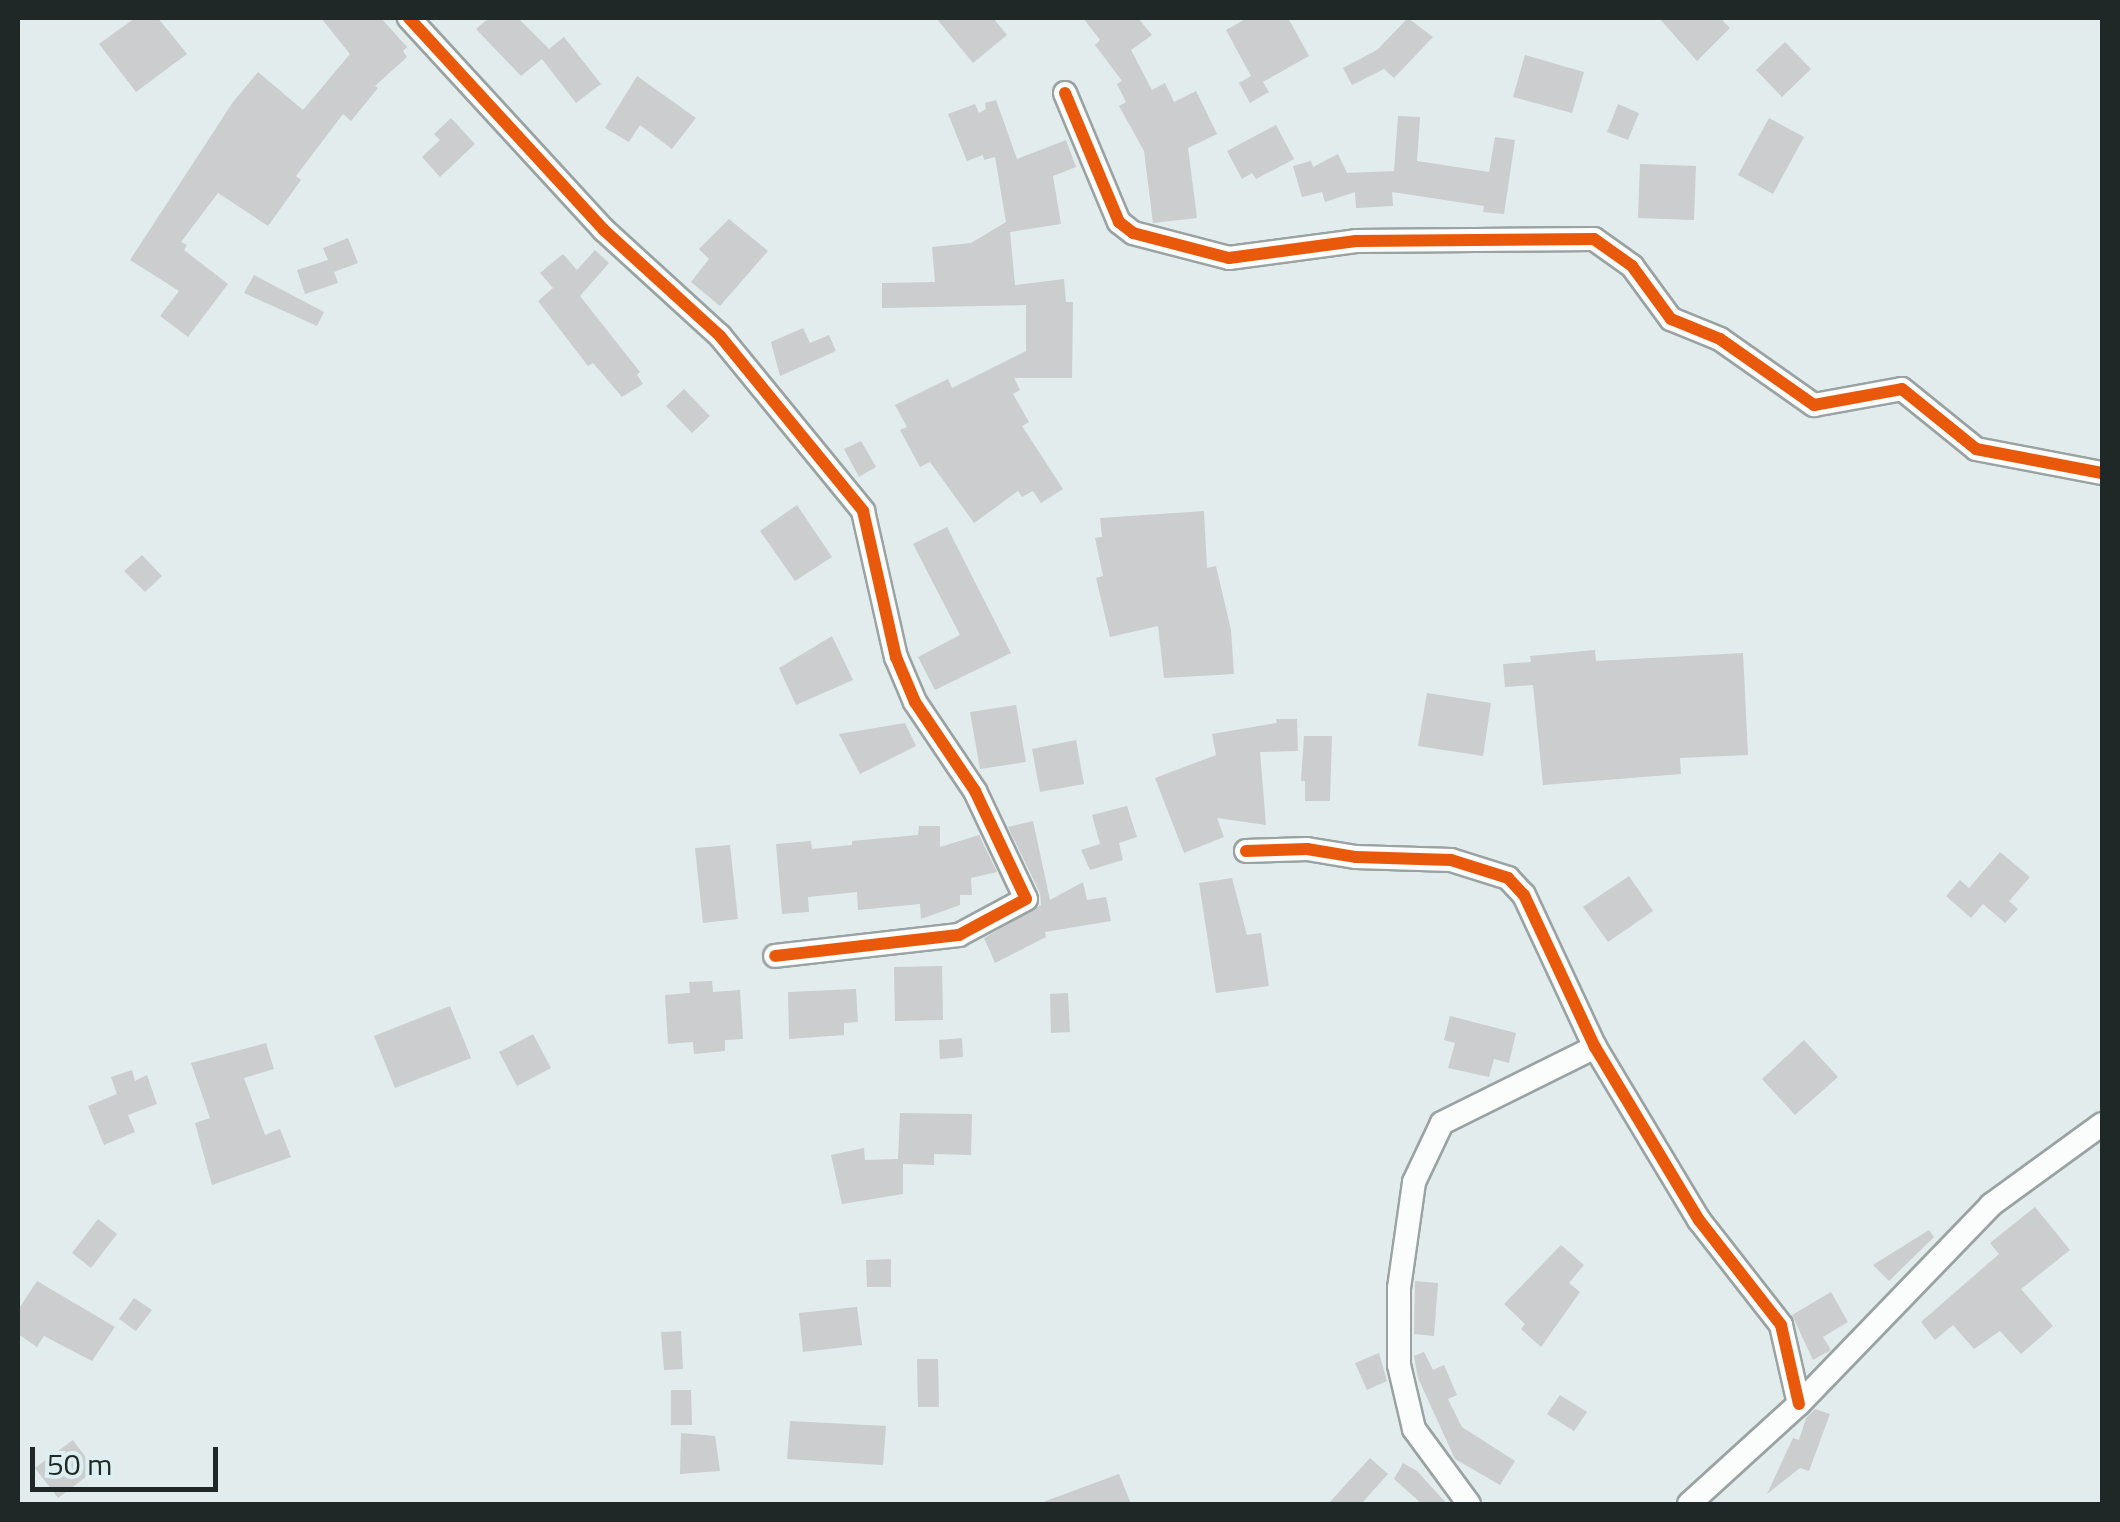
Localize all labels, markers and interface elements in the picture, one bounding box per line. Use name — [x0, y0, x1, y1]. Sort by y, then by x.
scale bar — [35, 1427, 222, 1489]
text: 50 m — [47, 1441, 112, 1487]

